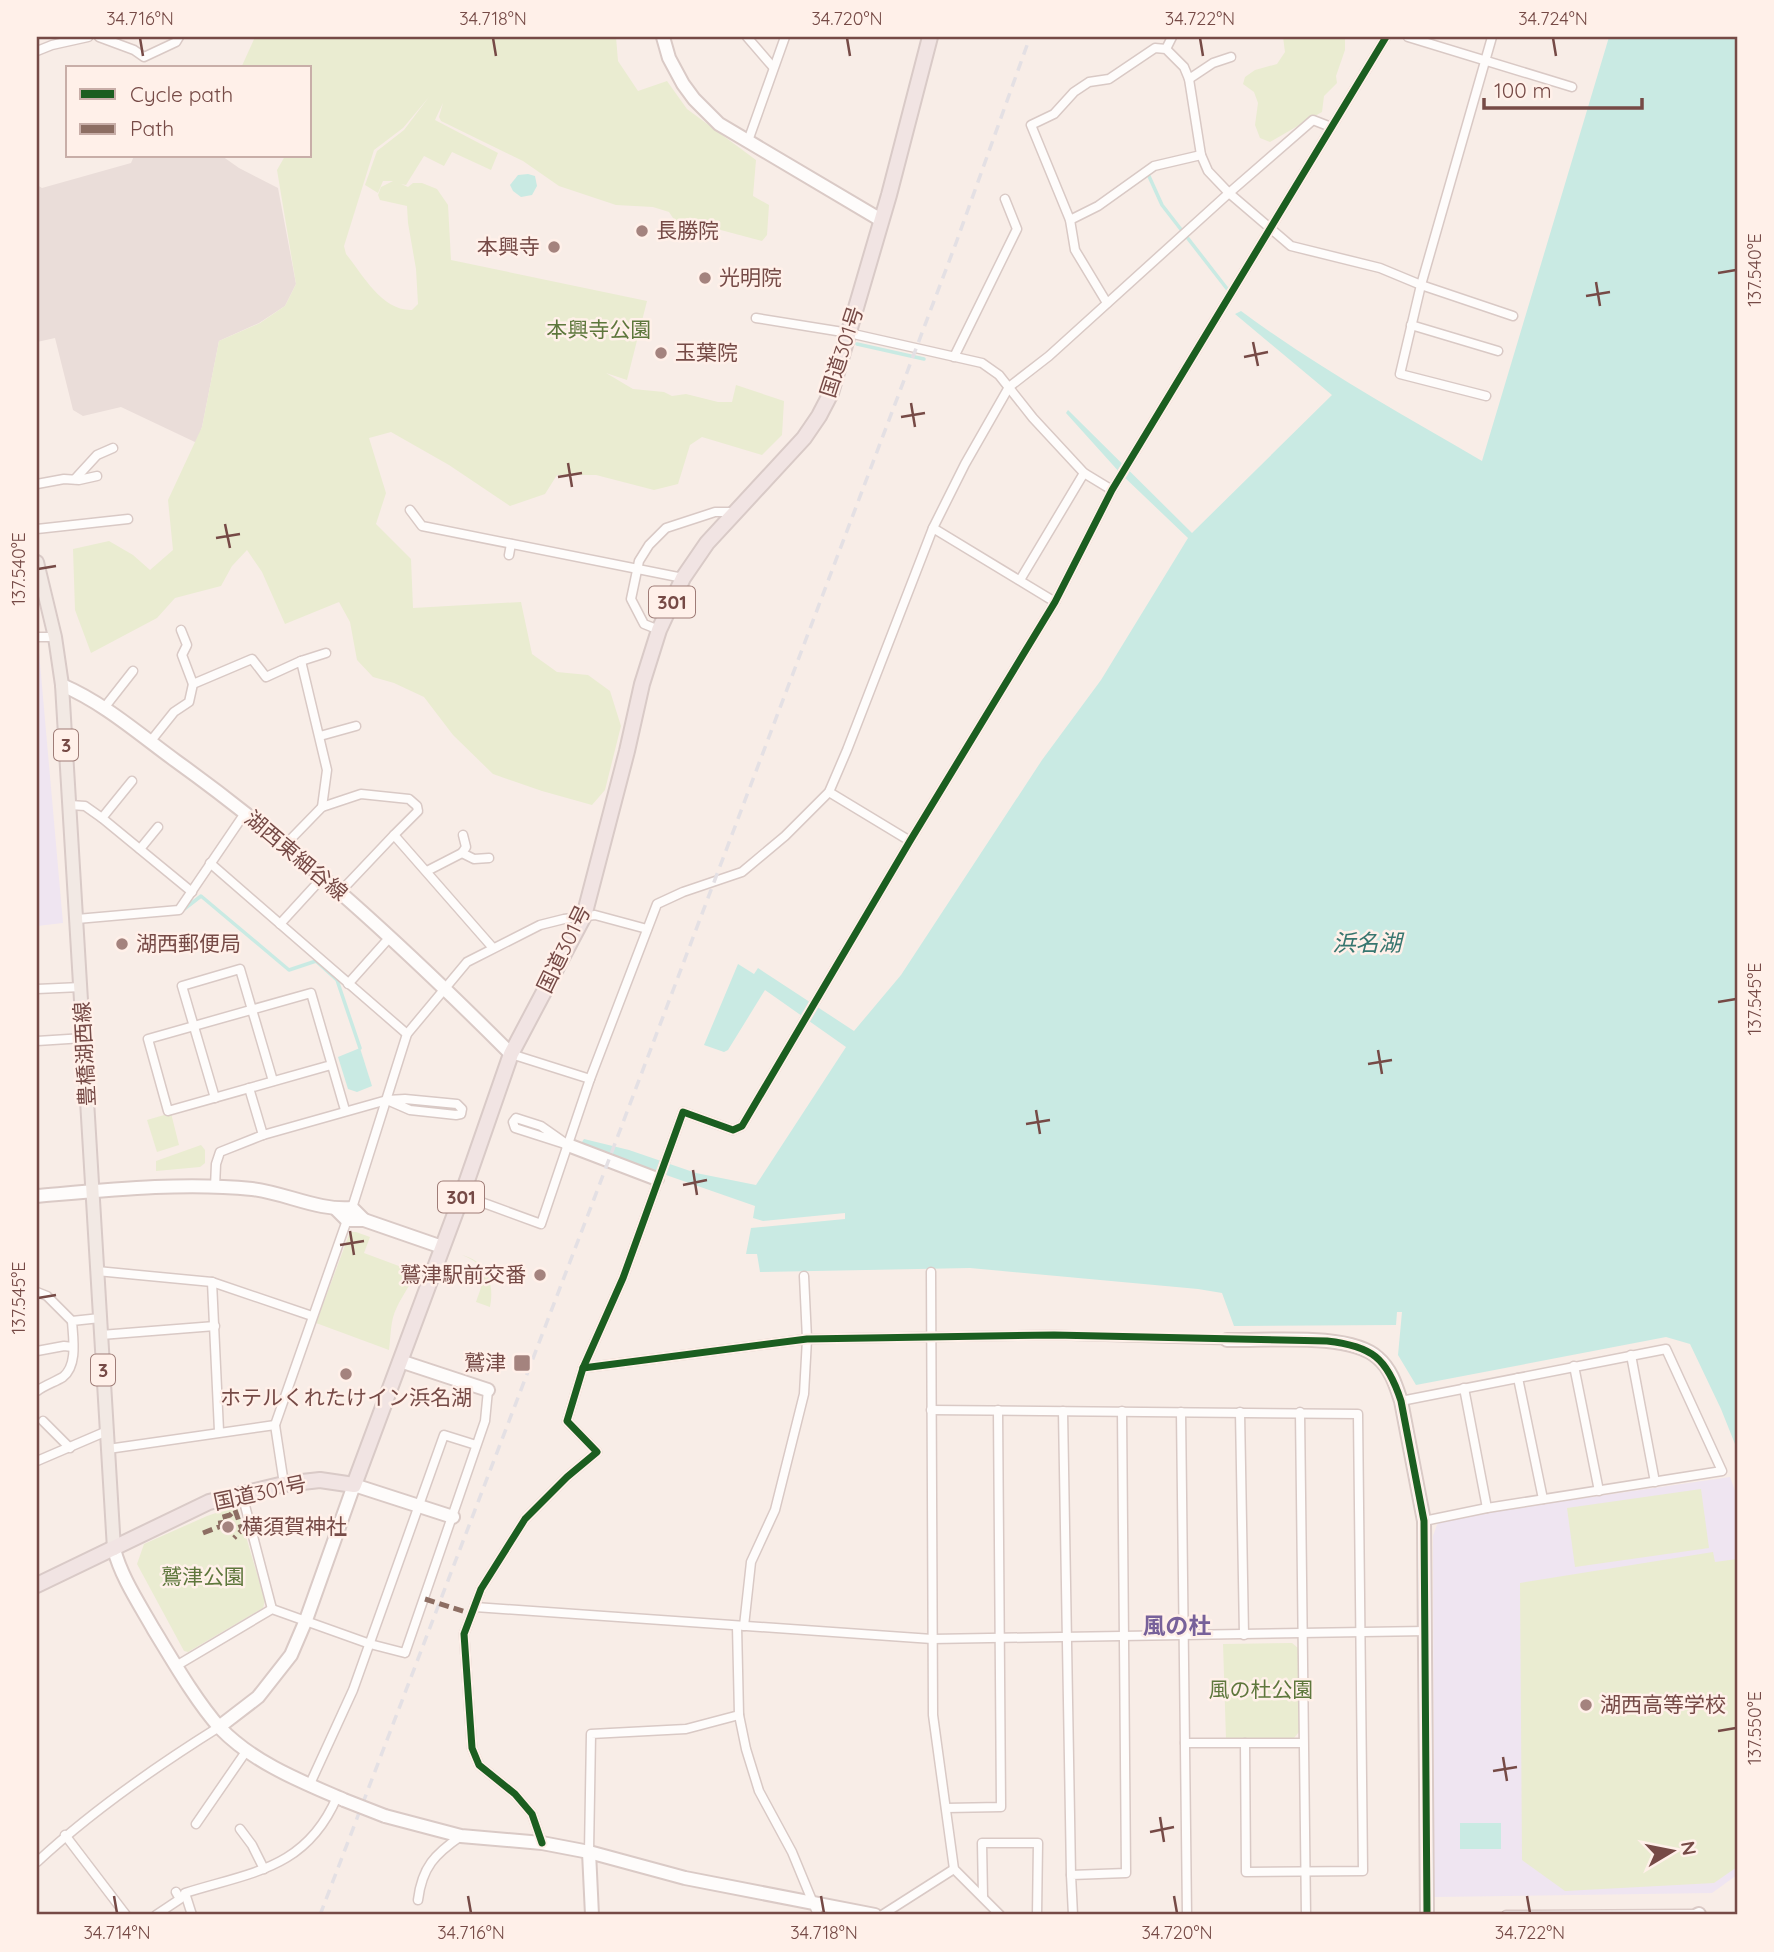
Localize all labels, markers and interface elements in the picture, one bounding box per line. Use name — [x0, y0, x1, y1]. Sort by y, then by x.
text: 34.716°N — [106, 7, 174, 30]
text: 34.718°N — [459, 7, 527, 30]
text: 34.720°N — [811, 7, 883, 30]
text: 34.722°N — [1165, 7, 1235, 30]
text: 34.724°N — [1518, 7, 1588, 30]
legend — [66, 66, 312, 158]
scale bar — [1484, 66, 1641, 110]
text: 100 m — [1494, 77, 1552, 103]
text: Cycle path — [130, 81, 233, 107]
text: Path — [130, 115, 174, 141]
place label: 長勝院 — [656, 217, 719, 243]
marker: 長勝院 — [634, 223, 650, 239]
place label: 本興寺 — [477, 233, 540, 259]
text: 137.540°E — [1743, 233, 1766, 307]
marker: 本興寺 — [546, 239, 562, 255]
place label: 光明院 — [719, 264, 782, 290]
marker: 光明院 — [697, 270, 713, 286]
street label: 国道301号 — [814, 303, 868, 401]
park label: 本興寺公園 — [547, 316, 652, 342]
place label: 玉葉院 — [675, 339, 738, 365]
marker: 玉葉院 — [653, 345, 669, 361]
text: 137.540°E — [7, 532, 30, 606]
road number: 301 — [649, 586, 695, 618]
road number: 3 — [54, 730, 78, 760]
street label: 湖西東細谷線 — [240, 805, 353, 906]
street label: 国道301号 — [531, 900, 595, 997]
water label: 浜名湖 — [1333, 928, 1405, 957]
place label: 湖西郵便局 — [136, 930, 241, 956]
marker: 湖西郵便局 — [114, 936, 130, 952]
text: 137.545°E — [1743, 963, 1766, 1035]
street label: 豊橋湖西線 — [68, 1001, 100, 1107]
road number: 301 — [438, 1182, 484, 1212]
place label: 鷲津駅前交番 — [400, 1261, 526, 1287]
text: 137.545°E — [7, 1262, 30, 1334]
marker: 鷲津駅前交番 — [532, 1267, 548, 1283]
place label: 鷲津 — [464, 1349, 506, 1375]
marker: 鷲津 — [512, 1353, 532, 1373]
road number: 3 — [91, 1354, 115, 1386]
marker: ホテルくれたけイン浜名湖 — [338, 1366, 354, 1382]
place label: ホテルくれたけイン浜名湖 — [220, 1384, 472, 1410]
street label: 国道301号 — [211, 1470, 309, 1515]
place label: 横須賀神社 — [242, 1513, 347, 1539]
marker: 横須賀神社 — [220, 1519, 236, 1535]
park label: 鷲津公園 — [161, 1563, 245, 1589]
district label: 風の杜 — [1143, 1611, 1212, 1640]
park label: 風の杜公園 — [1209, 1676, 1314, 1702]
place label: 湖西高等学校 — [1600, 1691, 1726, 1717]
text: 137.550°E — [1743, 1691, 1766, 1765]
marker: 湖西高等学校 — [1578, 1697, 1594, 1713]
north arrow — [1638, 1815, 1708, 1885]
text: N — [1676, 1839, 1702, 1857]
text: 34.714°N — [83, 1921, 151, 1944]
text: 34.716°N — [437, 1921, 505, 1944]
text: 34.718°N — [790, 1921, 858, 1944]
text: 34.720°N — [1141, 1921, 1213, 1944]
text: 34.722°N — [1495, 1921, 1565, 1944]

